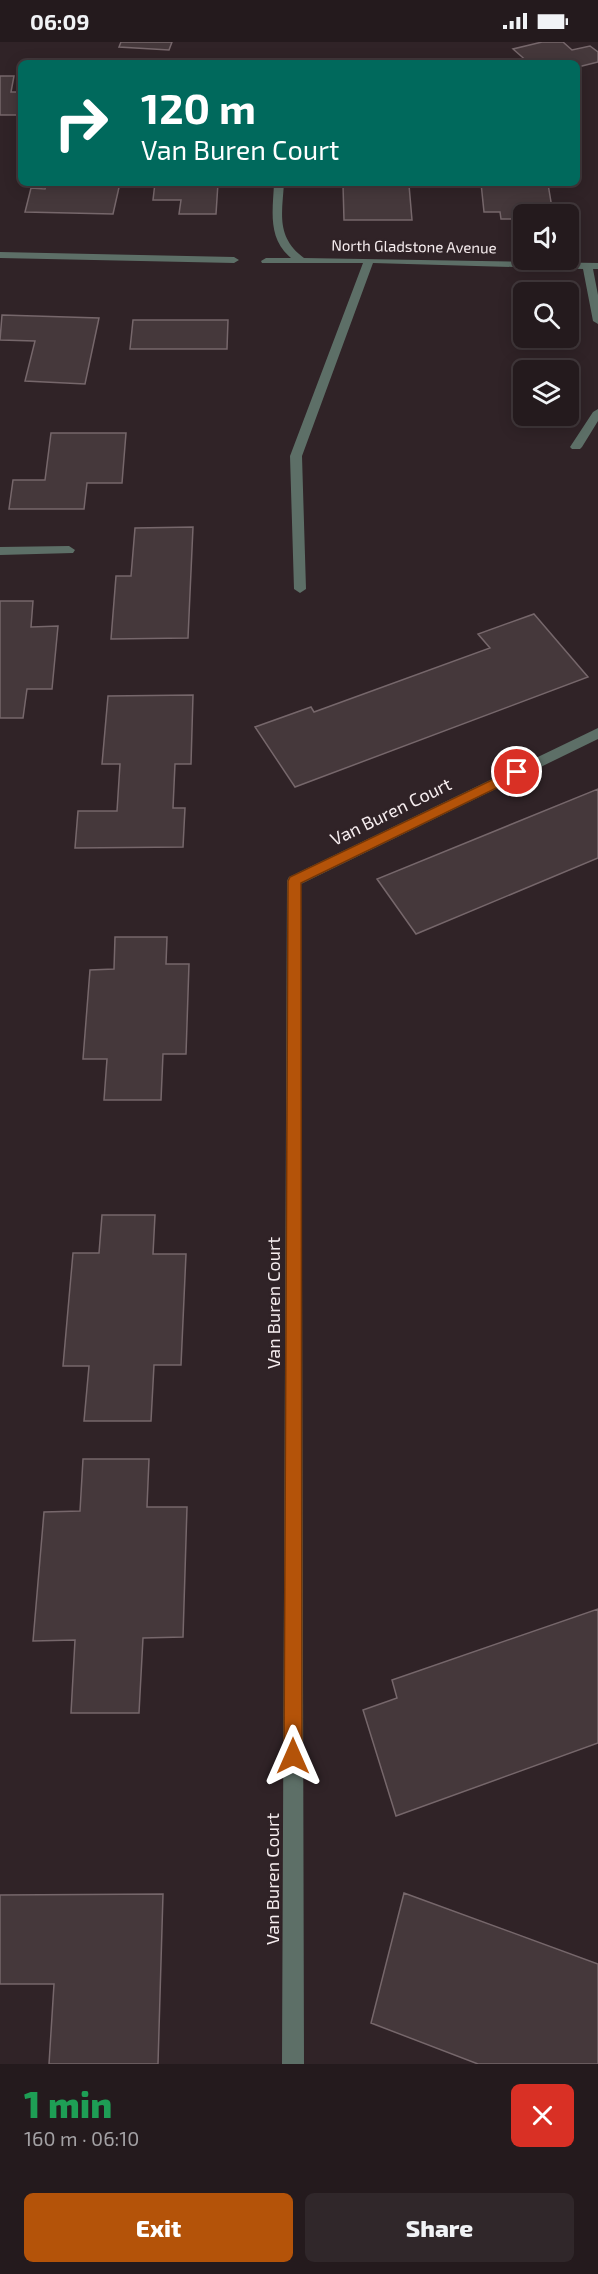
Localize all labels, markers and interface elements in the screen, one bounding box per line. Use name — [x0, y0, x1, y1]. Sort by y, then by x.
text: 06:09 — [30, 8, 89, 34]
text: 120 m — [141, 82, 256, 132]
icon: right — [42, 84, 120, 162]
text: Van Buren Court — [141, 133, 339, 165]
map controls — [513, 204, 579, 426]
button: sound — [513, 204, 579, 270]
street label: North Gladstone Avenue — [331, 236, 497, 256]
button: search — [513, 282, 579, 348]
button: layers — [513, 360, 579, 426]
pin — [491, 746, 542, 797]
icon: arrive — [500, 755, 533, 788]
street label: Van Buren Court — [326, 772, 455, 850]
street label: Van Buren Court — [262, 1237, 284, 1369]
position arrow — [261, 1724, 325, 1788]
street label: Van Buren Court — [261, 1813, 283, 1945]
text: 1 min — [24, 2082, 112, 2125]
button: close — [511, 2084, 574, 2147]
text: 160 m · 06:10 — [24, 2126, 139, 2150]
button: Exit — [24, 2193, 293, 2262]
button: Share — [305, 2193, 574, 2262]

